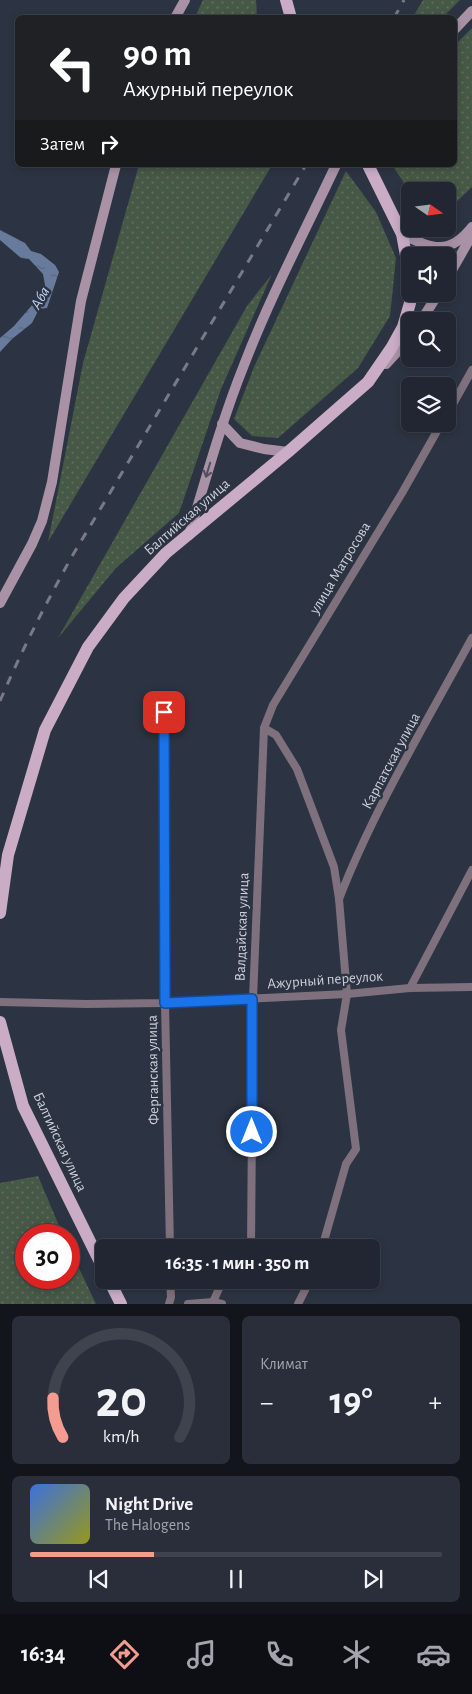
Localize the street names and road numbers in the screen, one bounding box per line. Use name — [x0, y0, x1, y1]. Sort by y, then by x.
street label: Балтийская улица — [141, 476, 233, 558]
street label: улица Матросова — [306, 519, 373, 617]
street label: Карпатская улица — [359, 710, 423, 812]
street label: Валдайская улица — [233, 872, 251, 982]
street label: Ажурный переулок — [267, 968, 384, 992]
street label: Ферганская улица — [145, 1015, 161, 1125]
street label: Балтийская улица — [30, 1090, 90, 1194]

